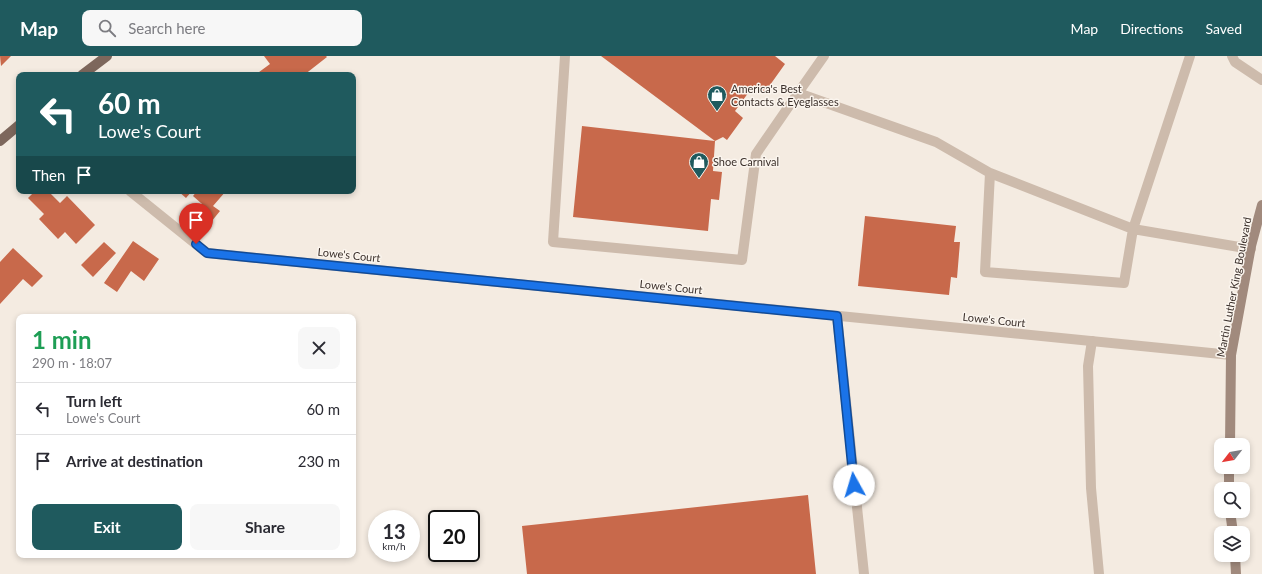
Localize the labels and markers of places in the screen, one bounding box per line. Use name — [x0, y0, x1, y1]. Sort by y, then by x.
place label: America's Best Contacts & Eyeglasses — [731, 82, 839, 108]
shop icon: America's Best Contacts & Eyeglasses — [706, 84, 728, 112]
shop icon: Shoe Carnival — [688, 151, 710, 179]
place label: Shoe Carnival — [713, 155, 779, 168]
pin — [179, 203, 213, 244]

